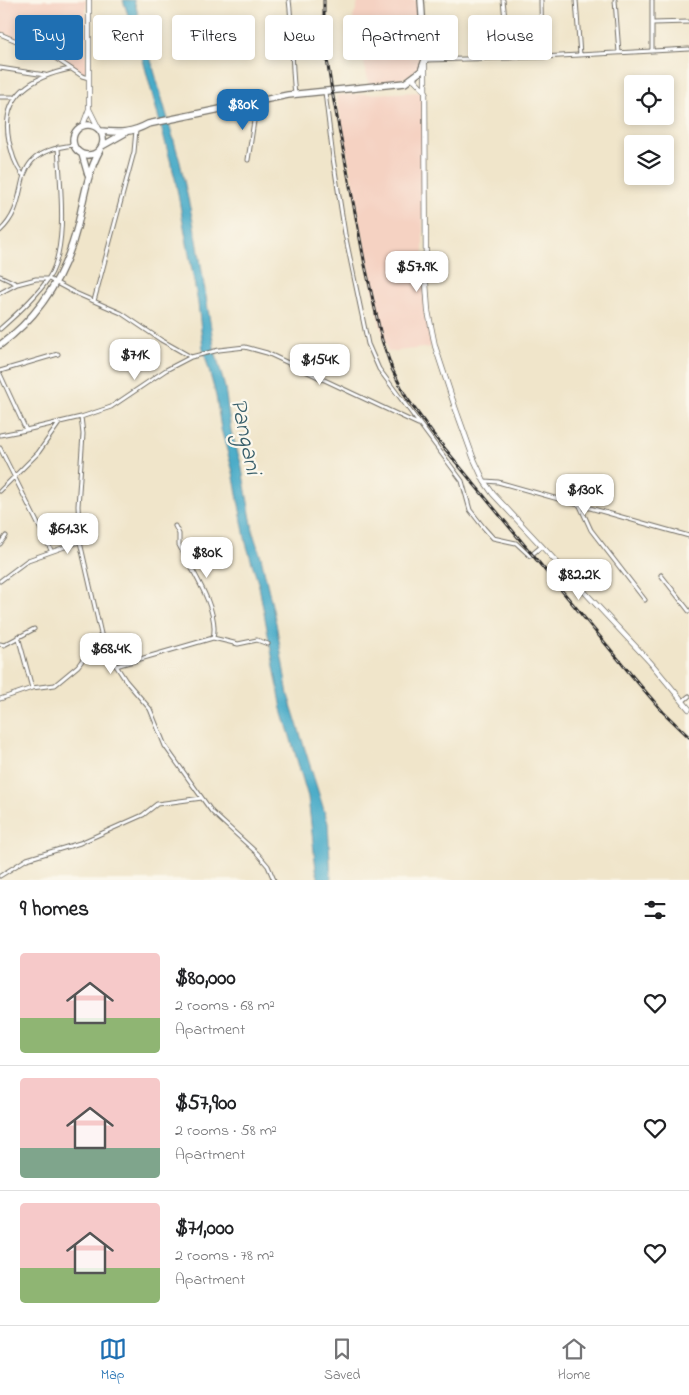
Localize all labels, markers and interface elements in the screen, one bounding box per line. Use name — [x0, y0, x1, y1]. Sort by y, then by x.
chip: Buy — [15, 15, 83, 60]
chip: Rent — [93, 15, 162, 60]
chip: Filters — [172, 15, 255, 60]
chip: New — [265, 15, 333, 60]
chip: Apartment — [343, 15, 458, 60]
chip: House — [468, 15, 552, 60]
map controls — [624, 75, 674, 185]
button: locate — [624, 75, 674, 125]
pin: $80K — [213, 88, 273, 131]
text: $80K — [228, 93, 258, 117]
button: layers — [624, 135, 674, 185]
pin: $57.9K — [376, 250, 458, 293]
text: $57.9K — [396, 255, 438, 279]
pin: $71K — [105, 338, 165, 381]
text: $71K — [120, 343, 150, 367]
pin: $154K — [285, 344, 355, 386]
text: $154K — [301, 348, 339, 372]
water label: Pangani — [219, 395, 270, 481]
pin: $130K — [550, 474, 620, 516]
text: $130K — [567, 478, 603, 502]
pin: $61.3K — [27, 512, 109, 555]
text: $61.3K — [48, 517, 88, 541]
pin: $80K — [177, 536, 237, 579]
text: $80K — [192, 541, 222, 565]
pin: $82.2K — [538, 558, 620, 601]
text: $82.2K — [558, 563, 600, 587]
pin: $68.4K — [70, 632, 152, 675]
text: $68.4K — [91, 637, 131, 661]
text: 9 homes — [20, 895, 89, 925]
icon: filters — [641, 896, 669, 924]
text: $80,000 — [175, 964, 235, 994]
icon: home — [60, 973, 120, 1033]
icon: heart — [641, 989, 669, 1017]
text: 2 rooms · 68 m² — [175, 994, 275, 1018]
text: Apartment — [175, 1018, 245, 1042]
text: $57,900 — [175, 1089, 236, 1119]
icon: home — [60, 1098, 120, 1158]
icon: heart — [641, 1114, 669, 1142]
text: 2 rooms · 58 m² — [175, 1119, 277, 1143]
text: Apartment — [175, 1143, 245, 1167]
text: $71,000 — [175, 1214, 234, 1244]
icon: home — [60, 1223, 120, 1283]
icon: heart — [641, 1239, 669, 1267]
text: 2 rooms · 78 m² — [175, 1244, 274, 1268]
text: Apartment — [175, 1268, 245, 1292]
tab: Map — [99, 1335, 127, 1386]
tab: Saved — [324, 1335, 360, 1386]
tab: Home — [558, 1335, 590, 1386]

